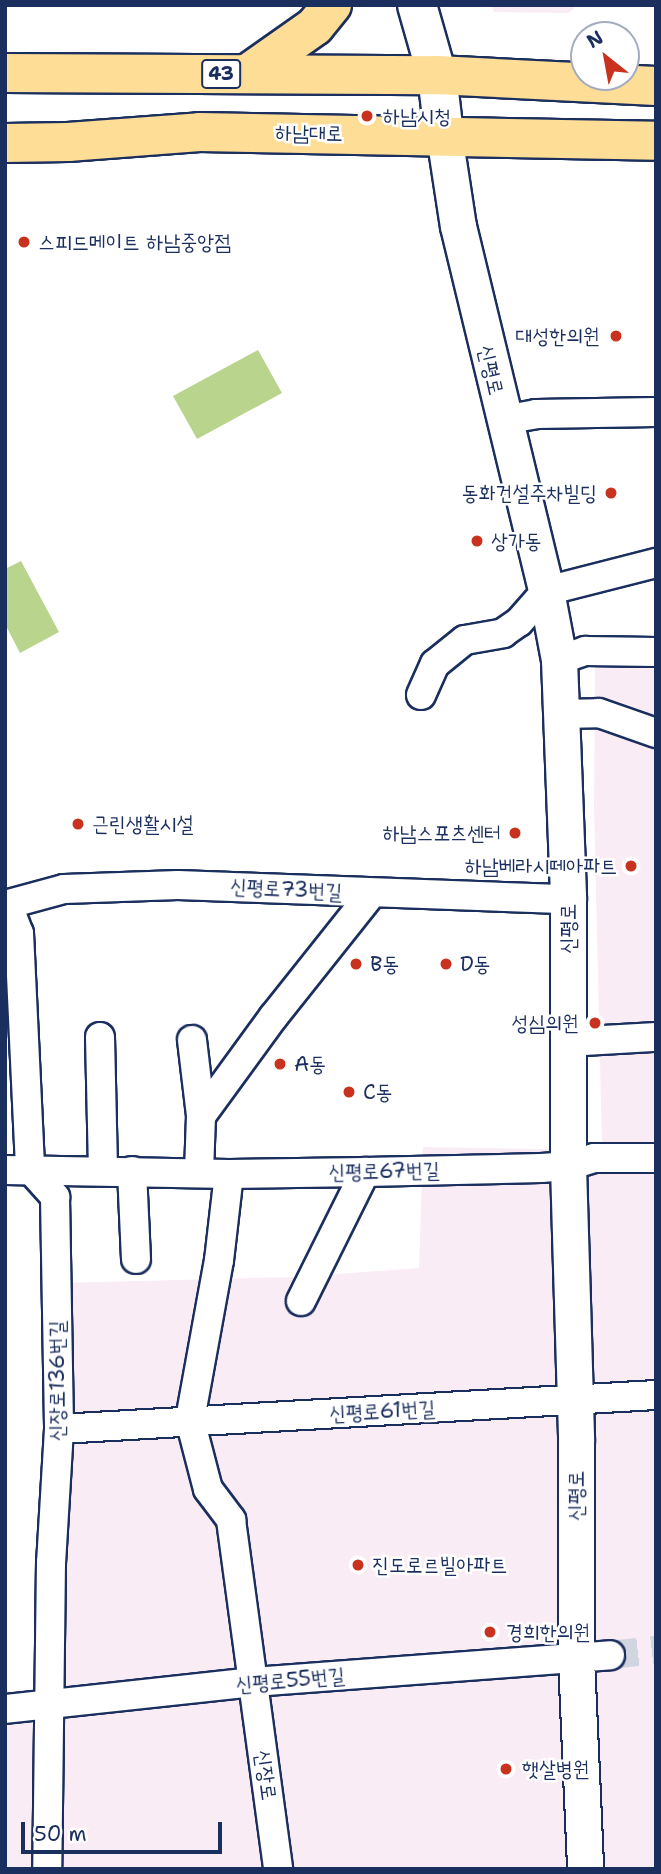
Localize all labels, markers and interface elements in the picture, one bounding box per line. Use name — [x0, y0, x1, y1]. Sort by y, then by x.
north arrow — [570, 21, 640, 91]
text: N — [582, 25, 608, 54]
road number: 43 — [200, 58, 242, 90]
place label: 하남시청 — [383, 103, 451, 129]
marker: 하남시청 — [357, 106, 377, 126]
street label: 하남대로 — [275, 120, 343, 146]
place label: 스피드메이트 하남중앙점 — [38, 229, 231, 255]
marker: 스피드메이트 하남중앙점 — [16, 234, 32, 250]
place label: 대성한의원 — [516, 323, 600, 349]
marker: 대성한의원 — [606, 326, 626, 346]
street label: 신평로 — [473, 342, 509, 398]
place label: 동화건설주차빌딩 — [462, 480, 597, 506]
marker: 동화건설주차빌딩 — [603, 485, 619, 501]
place label: 상가동 — [491, 528, 542, 554]
marker: 상가동 — [469, 533, 485, 549]
place label: 근린생활시설 — [92, 811, 193, 837]
marker: 근린생활시설 — [70, 816, 86, 832]
place label: 하남스포츠센터 — [383, 820, 501, 846]
marker: 하남스포츠센터 — [507, 825, 523, 841]
place label: 하남베라시떼아파트 — [465, 853, 617, 879]
marker: 하남베라시떼아파트 — [623, 858, 639, 874]
street label: 신평로73번길 — [229, 873, 343, 905]
street label: 신평로 — [555, 904, 581, 954]
place label: B동 — [370, 951, 399, 977]
place label: D동 — [460, 951, 491, 977]
marker: B동 — [348, 956, 364, 972]
marker: D동 — [438, 956, 454, 972]
place label: 성심의원 — [511, 1010, 579, 1036]
marker: 성심의원 — [585, 1013, 605, 1033]
place label: A동 — [294, 1051, 326, 1077]
marker: A동 — [272, 1056, 288, 1072]
place label: C동 — [363, 1079, 393, 1105]
marker: C동 — [341, 1084, 357, 1100]
street label: 신평로67번길 — [328, 1157, 440, 1185]
street label: 신장로136번길 — [44, 1320, 70, 1442]
street label: 신평로61번길 — [328, 1396, 436, 1426]
street label: 신평로 — [563, 1471, 589, 1521]
place label: 진도로르빌아파트 — [372, 1552, 507, 1578]
marker: 진도로르빌아파트 — [350, 1557, 366, 1573]
place label: 경희한의원 — [506, 1619, 590, 1645]
marker: 경희한의원 — [480, 1622, 500, 1642]
street label: 신평로55번길 — [234, 1663, 346, 1697]
street label: 신장로 — [250, 1748, 282, 1802]
place label: 햇살병원 — [522, 1756, 590, 1782]
marker: 햇살병원 — [496, 1759, 516, 1779]
scale bar — [24, 1808, 226, 1852]
text: 50 m — [34, 1820, 87, 1848]

